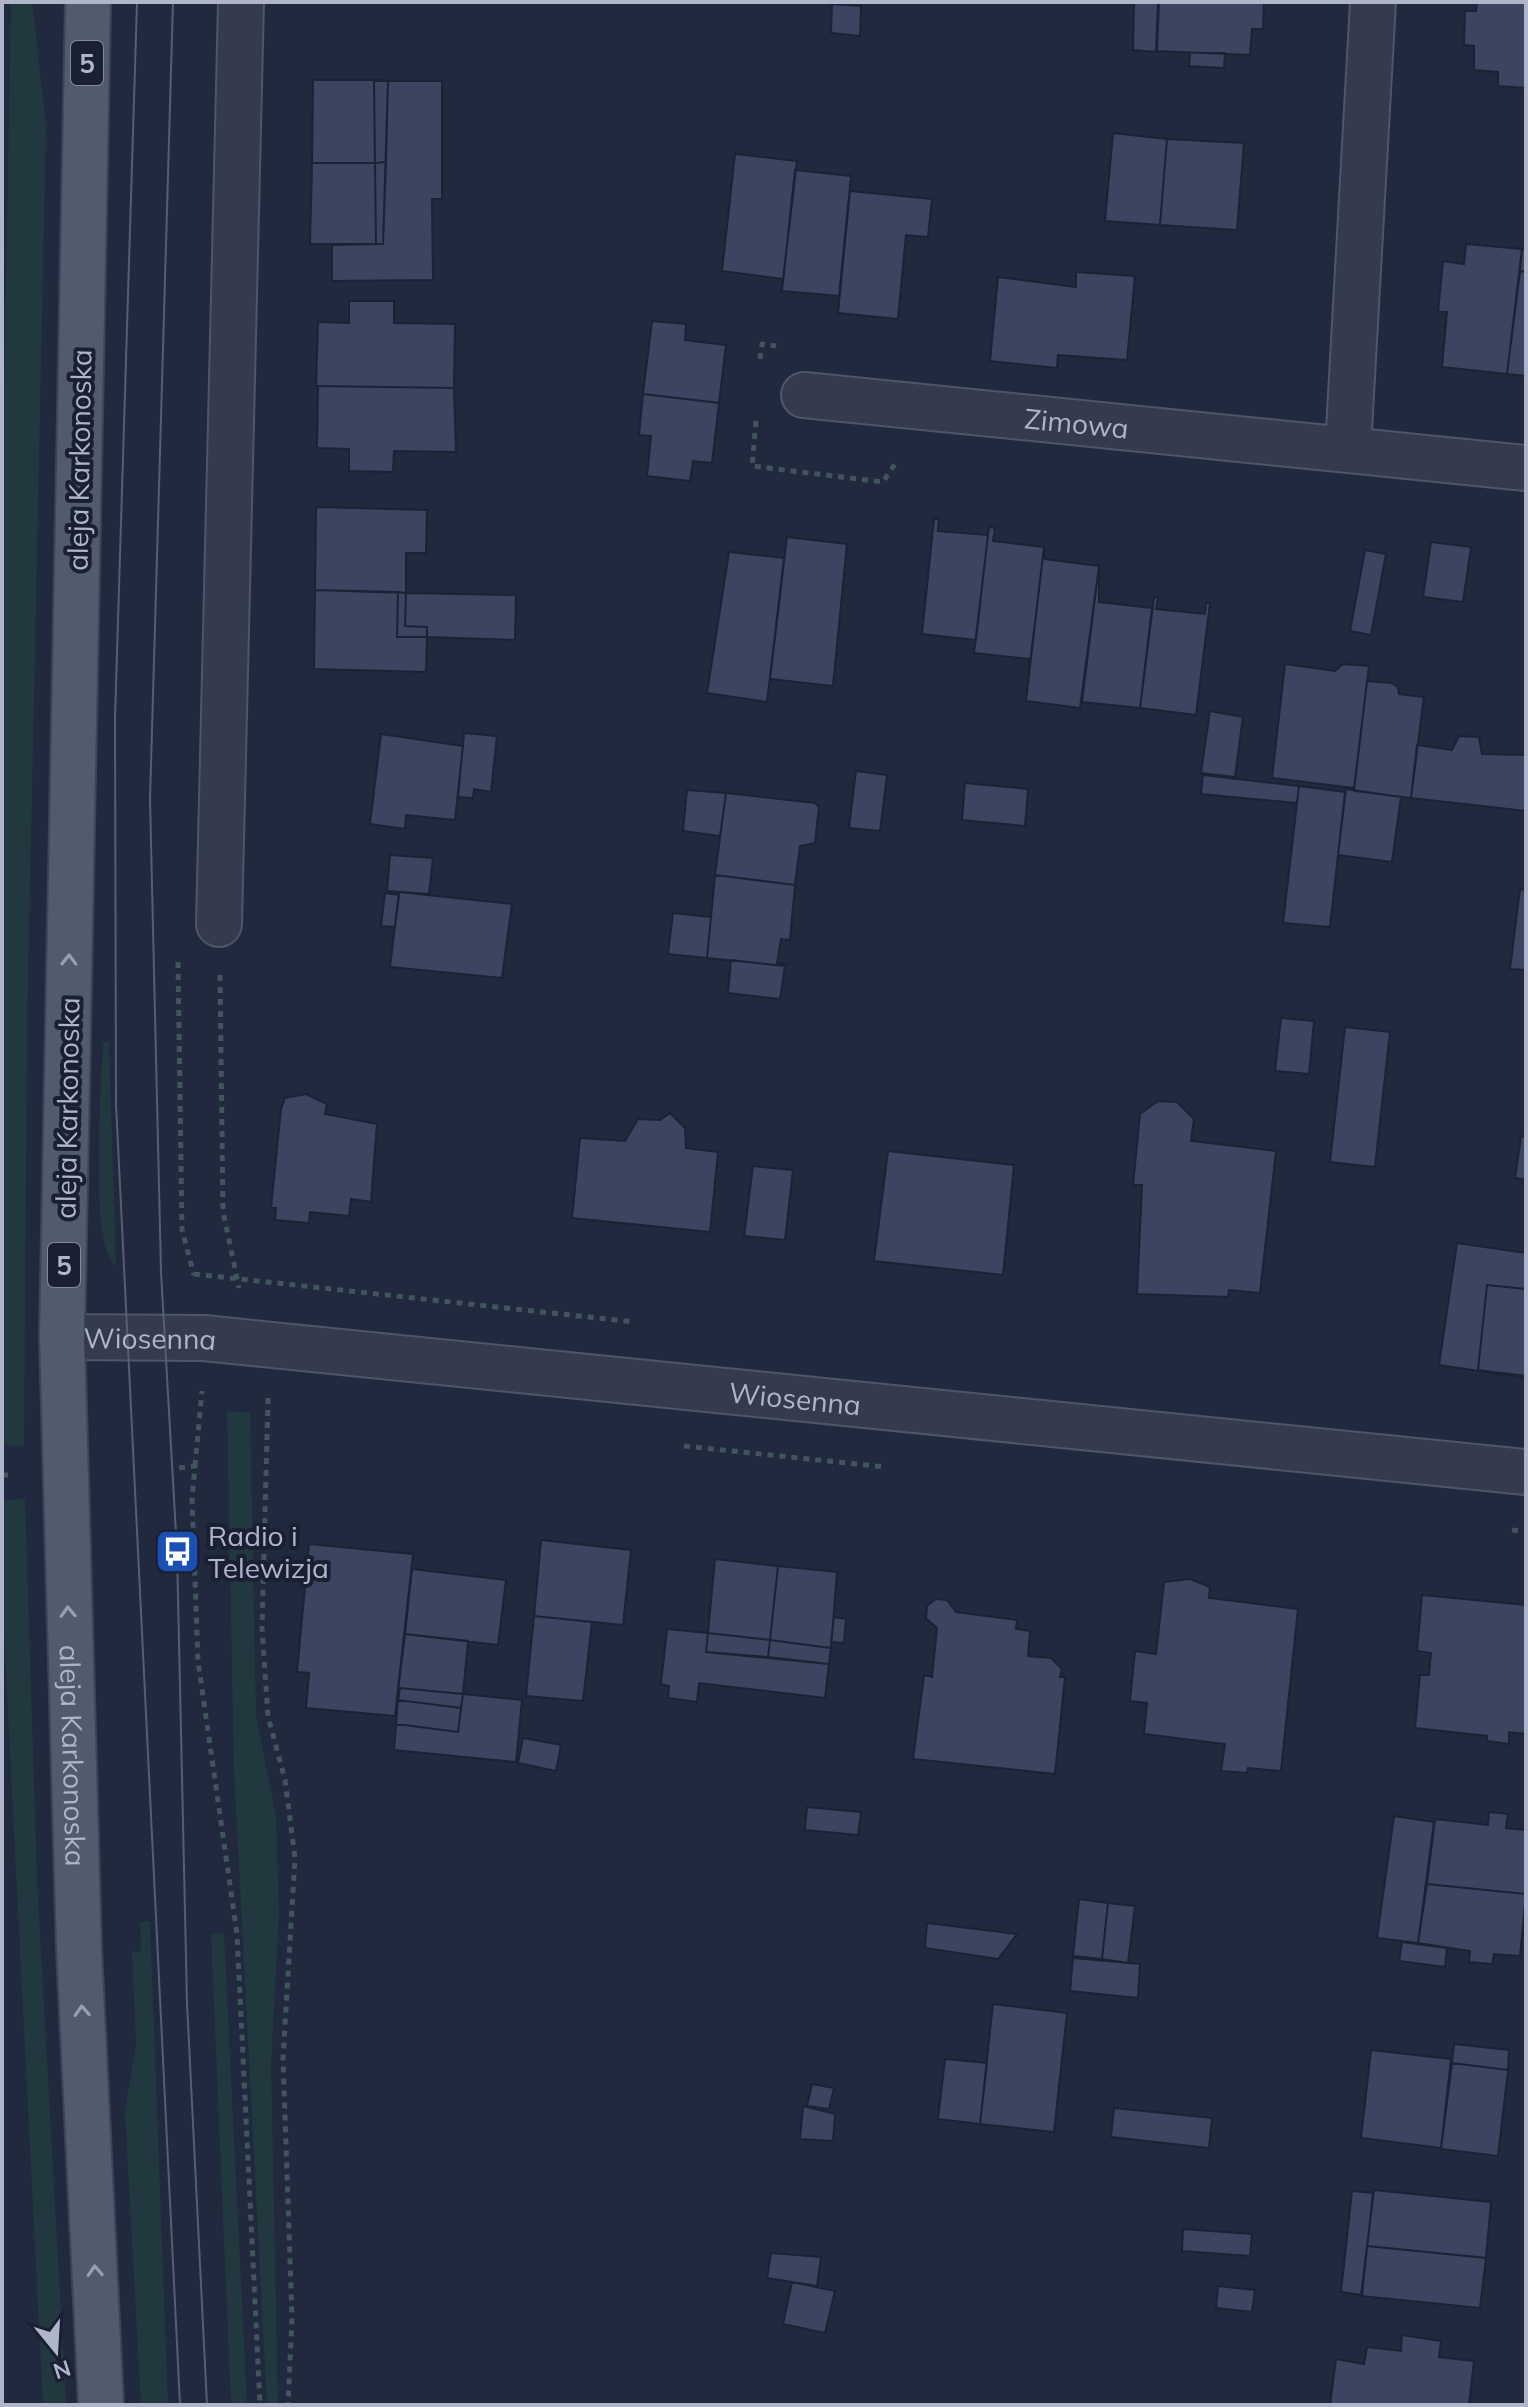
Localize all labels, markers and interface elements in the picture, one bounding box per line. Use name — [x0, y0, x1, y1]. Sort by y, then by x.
road number: 5 — [71, 41, 103, 85]
street label: aleja Karkonoska — [60, 349, 98, 571]
street label: Zimowa — [1023, 400, 1130, 445]
one-way arrow — [61, 953, 78, 966]
street label: aleja Karkonoska — [48, 997, 86, 1219]
road number: 5 — [48, 1243, 80, 1287]
street label: Wiosenna — [84, 1320, 218, 1357]
street label: Wiosenna — [727, 1374, 863, 1422]
place label: Radio i Telewizja — [208, 1518, 329, 1585]
bus stop icon: Radio i Telewizja — [153, 1527, 201, 1575]
one-way arrow — [60, 1605, 77, 1618]
street label: aleja Karkonoska — [53, 1644, 94, 1867]
one-way arrow — [73, 2005, 90, 2017]
one-way arrow — [86, 2264, 103, 2277]
north arrow — [16, 2311, 96, 2391]
text: N — [50, 2354, 74, 2386]

